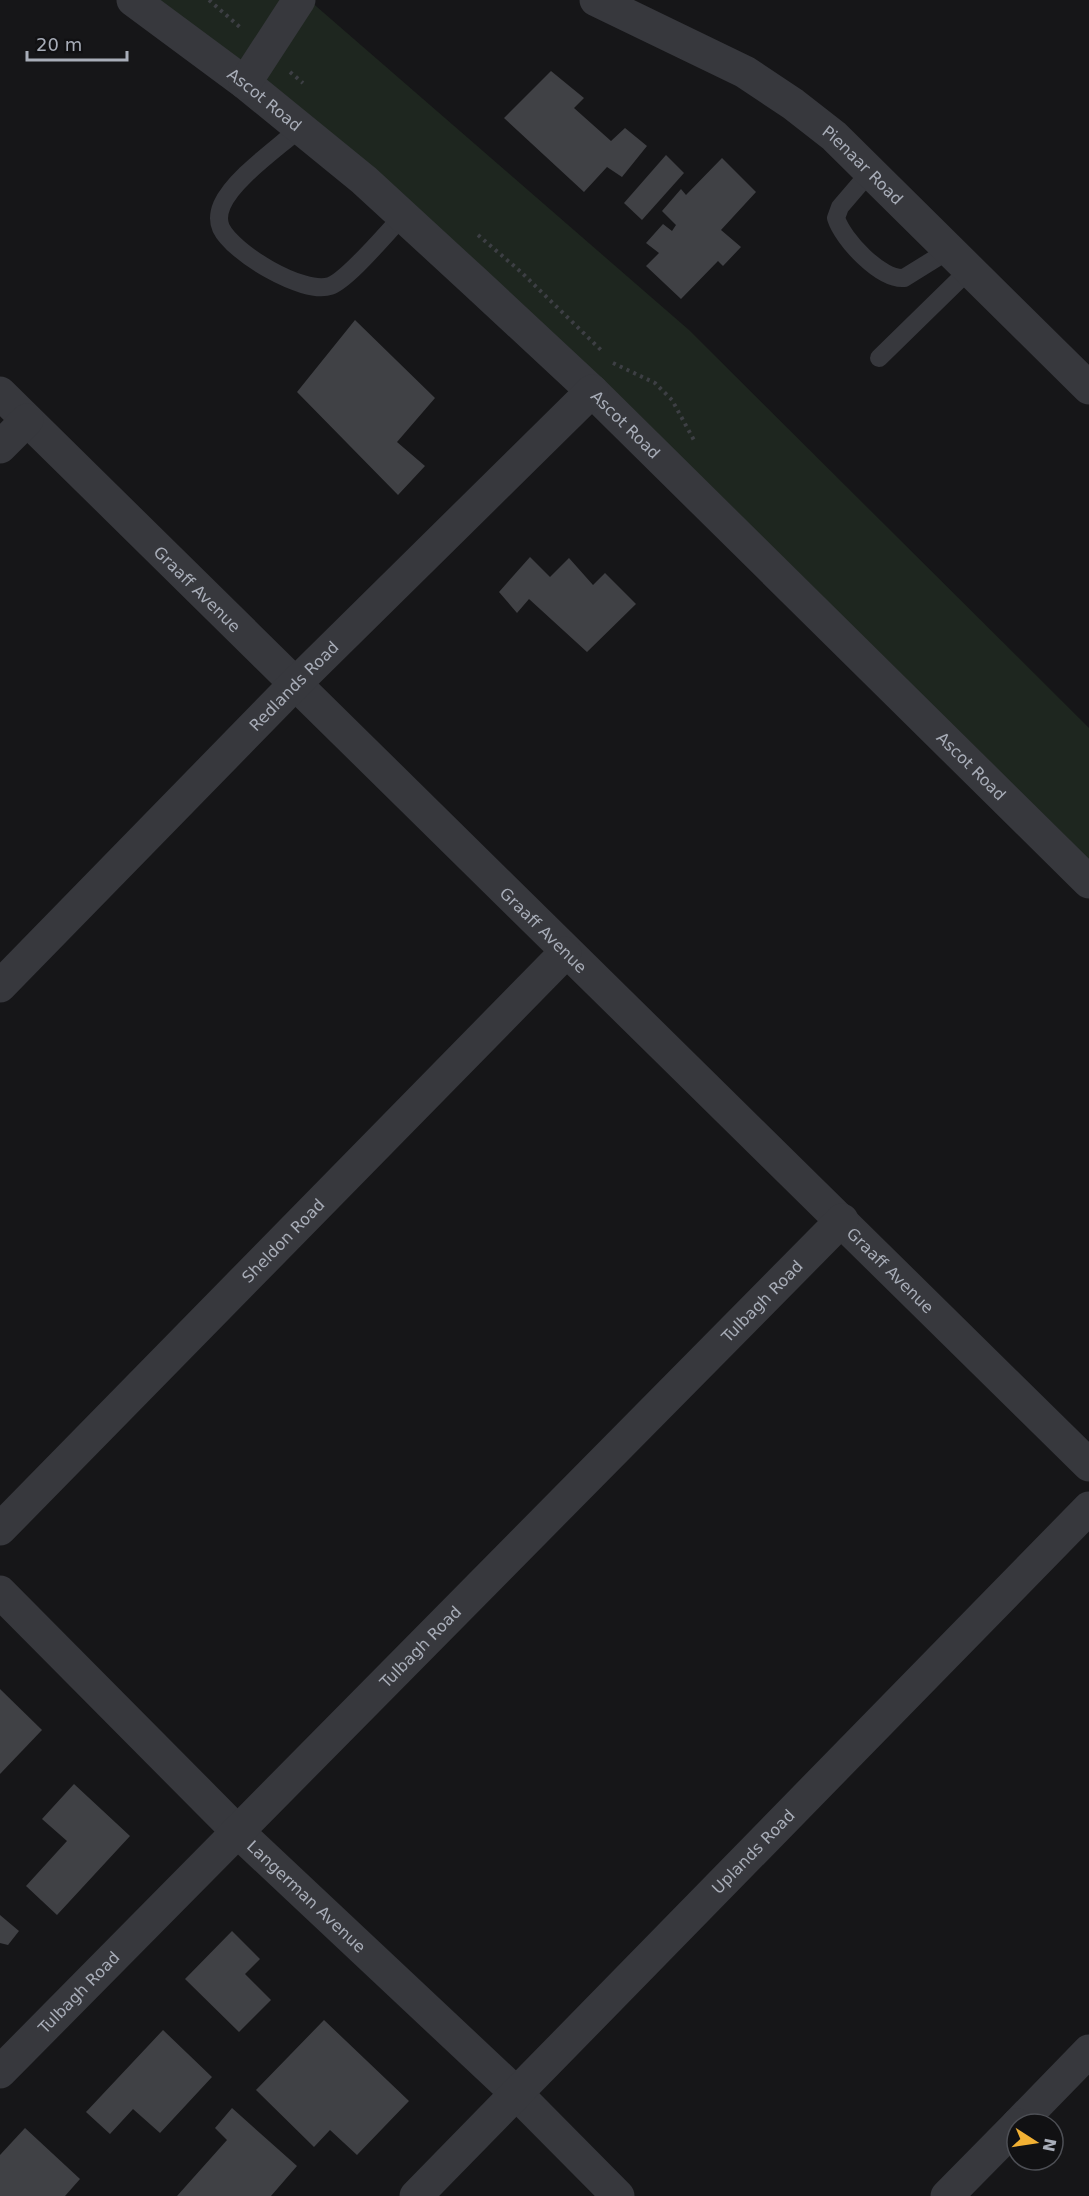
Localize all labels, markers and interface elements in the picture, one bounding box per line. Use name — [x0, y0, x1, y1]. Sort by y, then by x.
scale bar — [27, 24, 128, 62]
text: 20 m — [36, 34, 82, 55]
street label: Ascot Road — [224, 64, 306, 135]
street label: Pienaar Road — [819, 121, 907, 208]
street label: Ascot Road — [587, 386, 664, 463]
street label: Graaff Avenue — [150, 542, 245, 636]
street label: Redlands Road — [245, 637, 342, 735]
street label: Ascot Road — [933, 728, 1010, 804]
street label: Graaff Avenue — [496, 883, 591, 977]
street label: Sheldon Road — [238, 1195, 328, 1286]
street label: Graaff Avenue — [843, 1223, 938, 1317]
street label: Tulbagh Road — [717, 1256, 806, 1347]
street label: Tulbagh Road — [375, 1602, 465, 1692]
street label: Uplands Road — [708, 1805, 798, 1897]
street label: Langerman Avenue — [243, 1836, 370, 1956]
street label: Tulbagh Road — [33, 1947, 123, 2038]
north arrow — [1005, 2112, 1065, 2172]
text: N — [1038, 2136, 1060, 2154]

